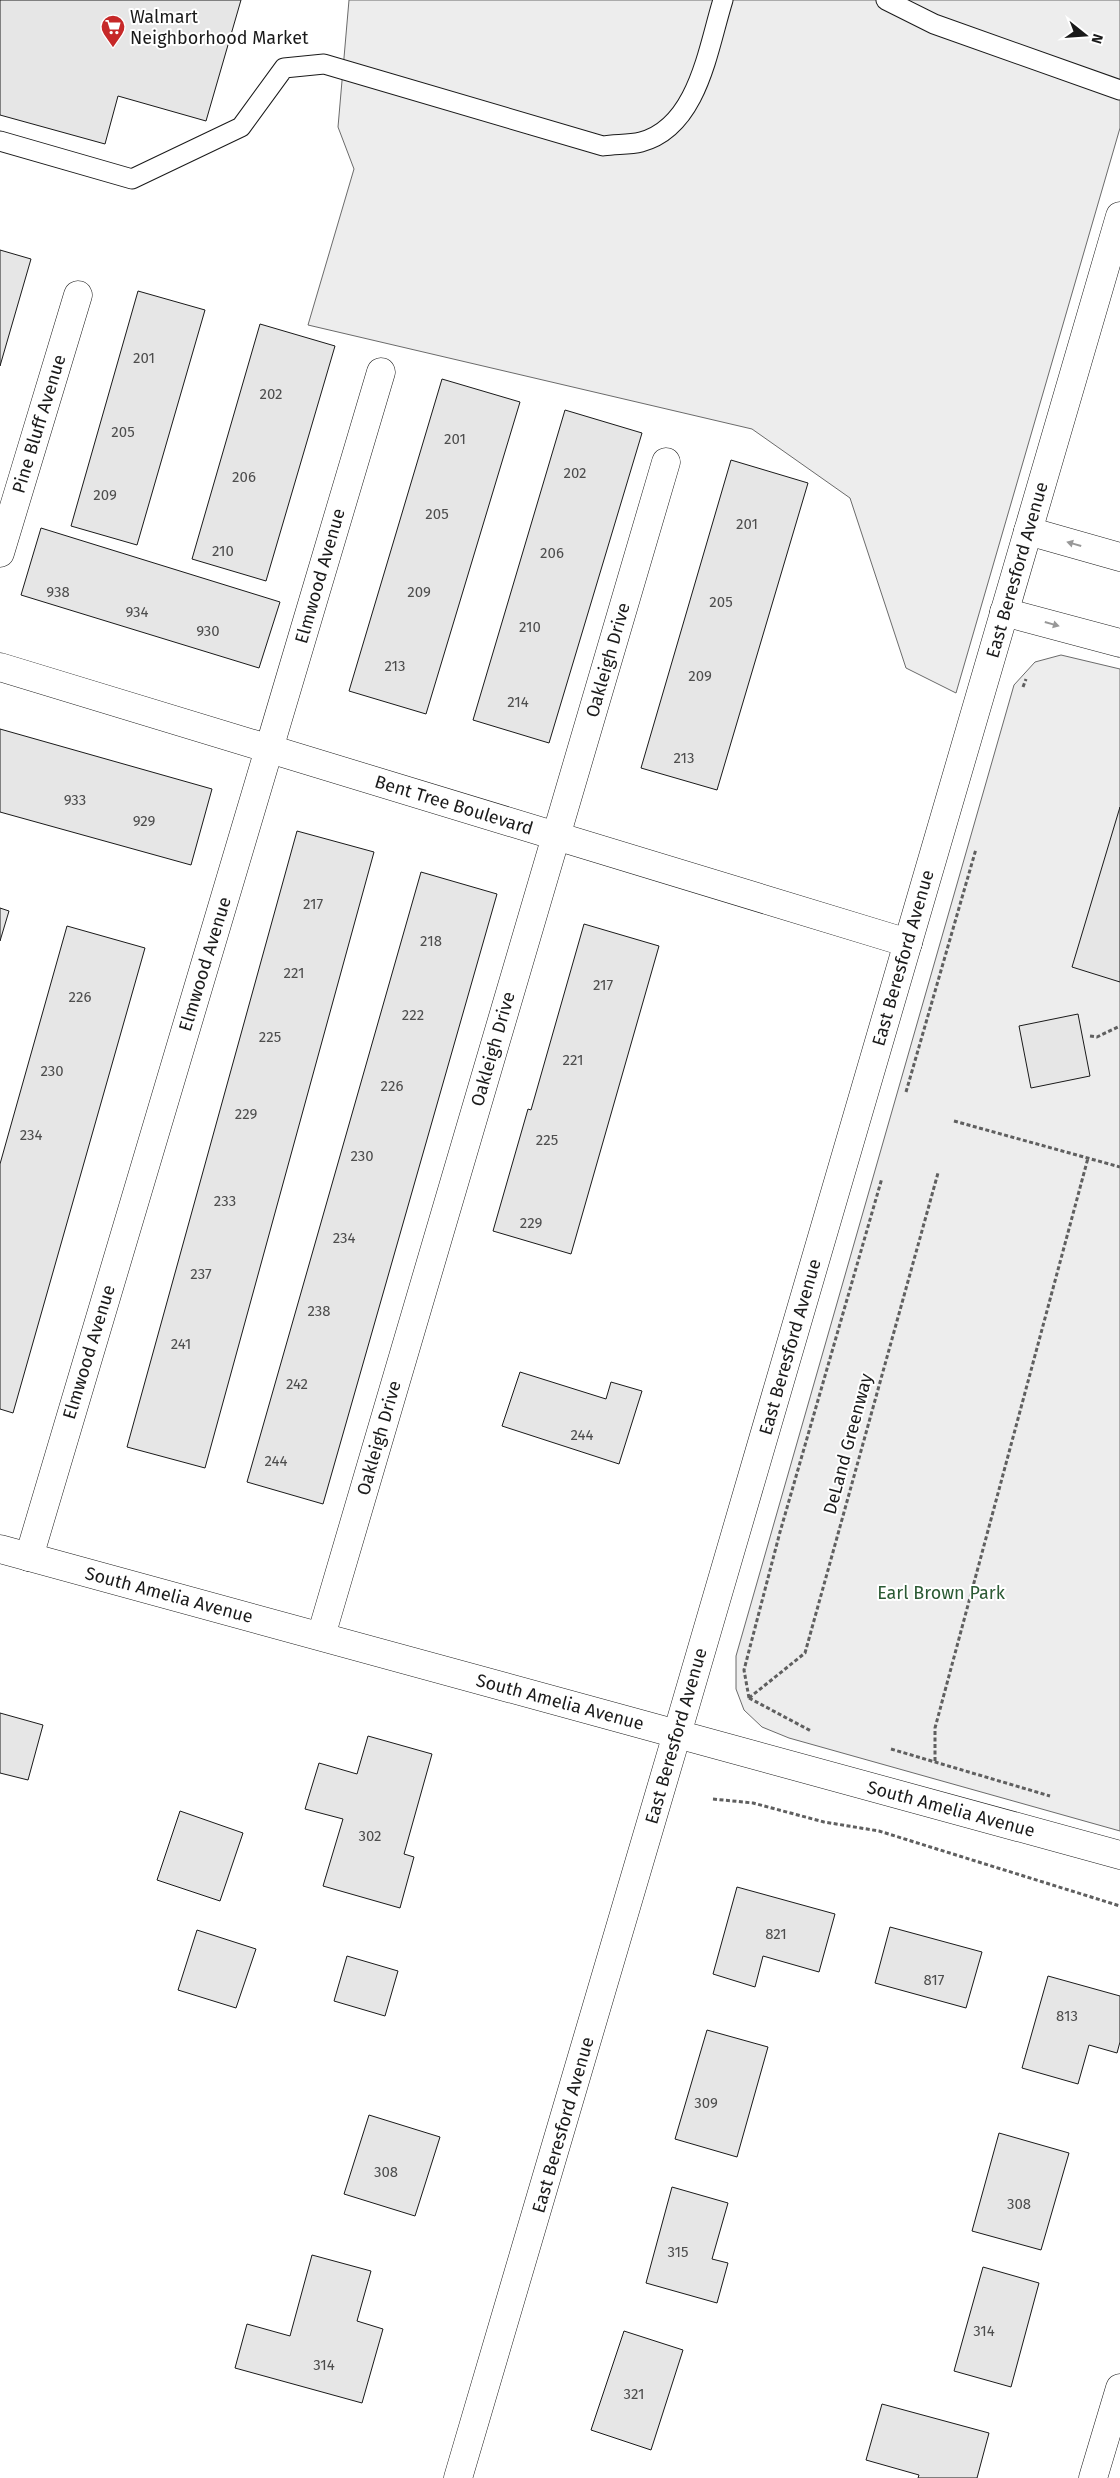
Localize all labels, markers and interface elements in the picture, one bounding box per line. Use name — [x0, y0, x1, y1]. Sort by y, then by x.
place label: Walmart Neighborhood Market — [130, 6, 309, 49]
north arrow — [1060, 10, 1110, 60]
supermarket icon: Walmart Neighborhood Market — [100, 14, 126, 48]
text: N — [1087, 32, 1106, 46]
house number: 201 — [133, 349, 155, 367]
street label: Pine Bluff Avenue — [7, 352, 71, 496]
house number: 202 — [259, 385, 283, 403]
house number: 205 — [111, 423, 135, 441]
house number: 201 — [444, 430, 466, 448]
house number: 202 — [563, 464, 587, 482]
house number: 206 — [232, 468, 256, 486]
street label: East Beresford Avenue — [981, 479, 1053, 661]
house number: 209 — [93, 486, 117, 504]
house number: 205 — [425, 505, 449, 523]
street label: Elmwood Avenue — [290, 506, 350, 646]
house number: 201 — [736, 515, 758, 533]
one-way arrow — [1066, 540, 1081, 548]
house number: 210 — [212, 542, 234, 560]
house number: 206 — [540, 544, 564, 562]
house number: 938 — [46, 583, 70, 601]
house number: 209 — [407, 583, 431, 601]
house number: 205 — [709, 593, 733, 611]
street label: Oakleigh Drive — [581, 600, 635, 720]
house number: 934 — [126, 603, 149, 621]
house number: 210 — [519, 618, 541, 636]
one-way arrow — [1044, 620, 1059, 628]
house number: 930 — [196, 622, 220, 640]
house number: 213 — [384, 657, 406, 675]
house number: 209 — [688, 667, 712, 685]
house number: 214 — [507, 693, 529, 711]
house number: 213 — [673, 749, 695, 767]
street label: Bent Tree Boulevard — [372, 770, 536, 840]
house number: 933 — [64, 791, 86, 809]
house number: 929 — [133, 812, 155, 830]
street label: East Beresford Avenue — [867, 867, 939, 1049]
street label: Elmwood Avenue — [174, 894, 236, 1034]
house number: 217 — [303, 895, 323, 913]
house number: 218 — [420, 932, 442, 950]
house number: 221 — [284, 964, 304, 982]
house number: 217 — [593, 976, 613, 994]
house number: 226 — [69, 988, 91, 1006]
street label: Oakleigh Drive — [466, 989, 520, 1109]
house number: 222 — [402, 1006, 424, 1024]
house number: 225 — [259, 1028, 281, 1046]
house number: 221 — [563, 1051, 583, 1069]
house number: 230 — [40, 1062, 64, 1080]
house number: 226 — [381, 1077, 403, 1095]
house number: 229 — [235, 1105, 257, 1123]
house number: 234 — [20, 1126, 42, 1144]
house number: 225 — [536, 1131, 558, 1149]
house number: 230 — [350, 1147, 374, 1165]
house number: 233 — [214, 1192, 236, 1210]
house number: 229 — [520, 1214, 542, 1232]
house number: 234 — [333, 1229, 355, 1247]
street label: East Beresford Avenue — [754, 1256, 826, 1438]
house number: 237 — [190, 1265, 212, 1283]
street label: Elmwood Avenue — [58, 1282, 120, 1422]
house number: 238 — [307, 1302, 331, 1320]
house number: 241 — [171, 1335, 191, 1353]
street label: DeLand Greenway — [819, 1371, 877, 1517]
house number: 242 — [286, 1375, 308, 1393]
street label: Oakleigh Drive — [352, 1378, 406, 1498]
house number: 244 — [571, 1426, 594, 1444]
house number: 244 — [265, 1452, 288, 1470]
street label: South Amelia Avenue — [83, 1562, 255, 1628]
park label: Earl Brown Park — [877, 1582, 1006, 1604]
street label: East Beresford Avenue — [640, 1645, 712, 1827]
street label: South Amelia Avenue — [474, 1669, 646, 1735]
street label: South Amelia Avenue — [865, 1776, 1037, 1842]
house number: 302 — [358, 1827, 382, 1845]
house number: 821 — [765, 1925, 787, 1943]
house number: 817 — [924, 1971, 945, 1989]
house number: 813 — [1056, 2007, 1078, 2025]
street label: East Beresford Avenue — [527, 2034, 599, 2216]
house number: 309 — [694, 2094, 718, 2112]
house number: 308 — [374, 2163, 398, 2181]
house number: 308 — [1007, 2195, 1031, 2213]
house number: 315 — [667, 2243, 689, 2261]
house number: 314 — [973, 2322, 995, 2340]
house number: 314 — [313, 2356, 335, 2374]
house number: 321 — [624, 2385, 644, 2403]

